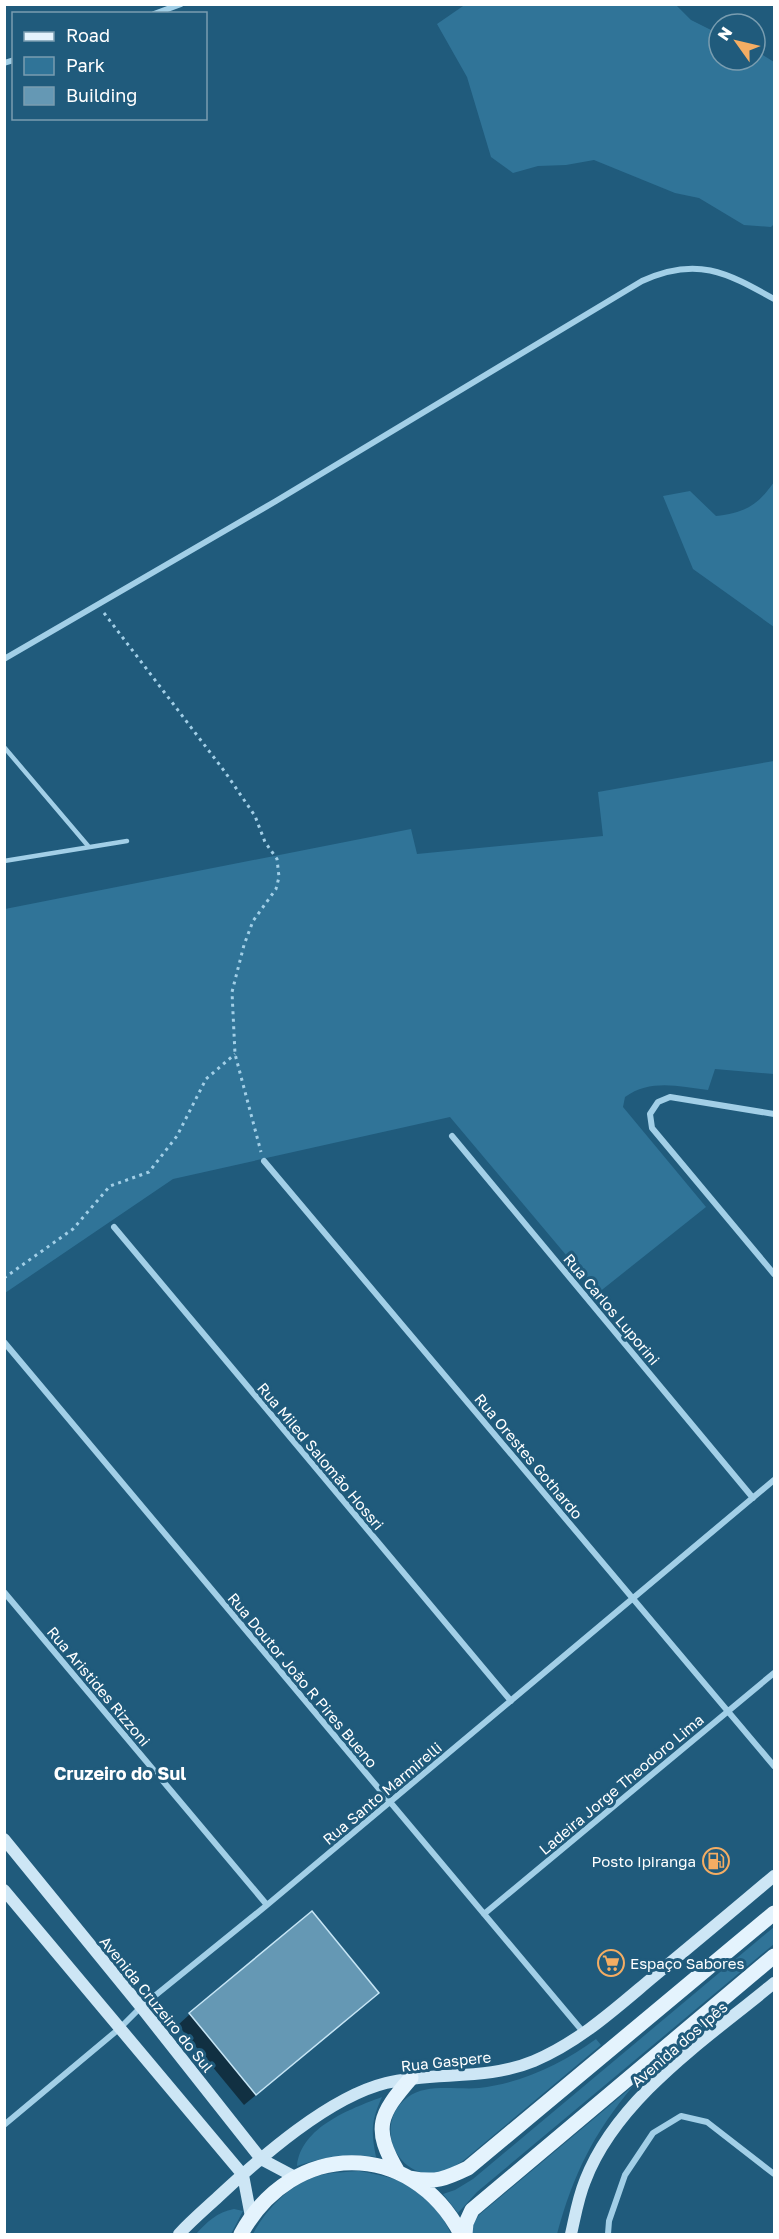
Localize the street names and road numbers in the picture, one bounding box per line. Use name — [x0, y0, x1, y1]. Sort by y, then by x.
street label: Rua Carlos Luporini — [560, 1250, 664, 1368]
street label: Rua Miled Salomão Hossri — [254, 1379, 388, 1533]
street label: Rua Orestes Gothardo — [471, 1390, 587, 1522]
street label: Rua Doutor João R Pires Bueno — [224, 1589, 382, 1771]
street label: Rua Aristides Rizzoni — [44, 1623, 154, 1749]
street label: Ladeira Jorge Theodoro Lima — [535, 1710, 707, 1858]
street label: Rua Santo Marmirelli — [319, 1738, 445, 1848]
street label: Avenida Cruzeiro do Sul — [96, 1932, 218, 2076]
street label: Avenida dos Ipês — [627, 1997, 731, 2091]
street label: Rua Gaspere — [400, 2047, 492, 2075]

